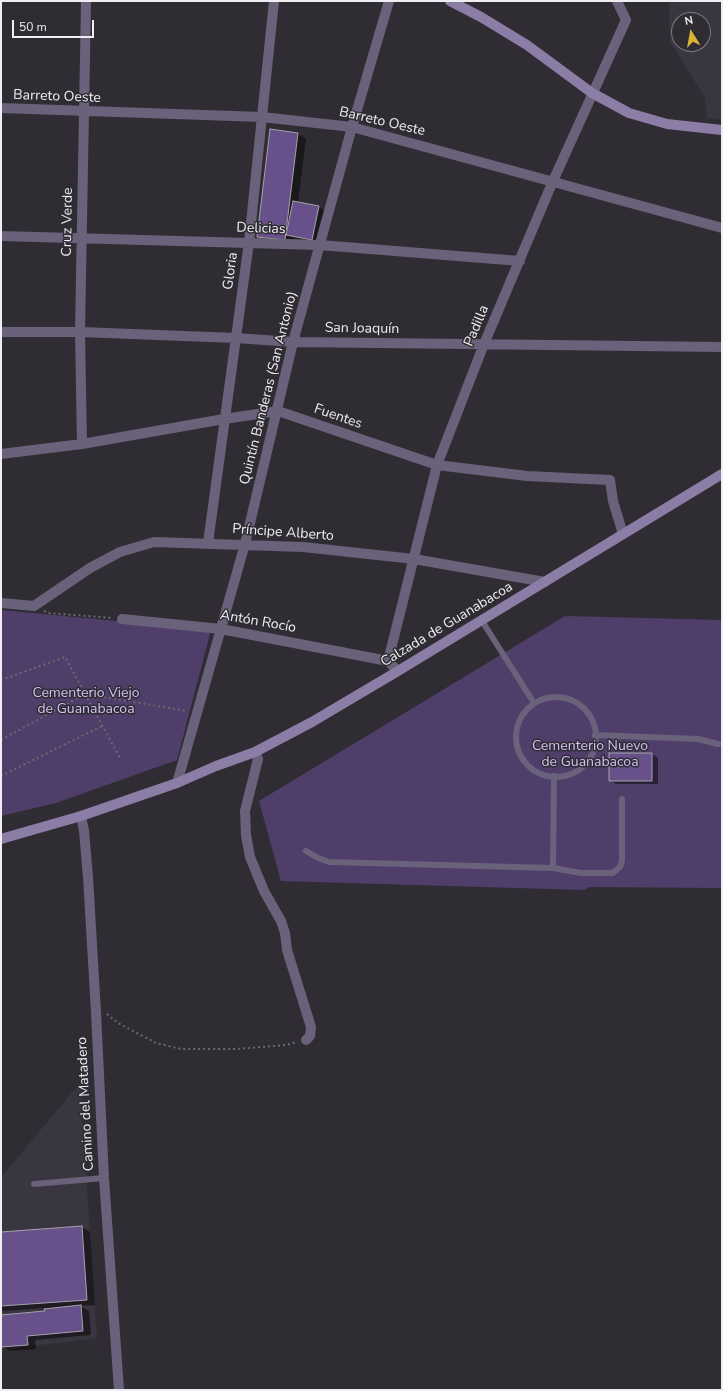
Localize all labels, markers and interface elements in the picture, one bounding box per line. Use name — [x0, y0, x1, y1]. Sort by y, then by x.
scale bar — [14, 12, 96, 38]
north arrow — [671, 12, 711, 52]
text: N — [683, 13, 694, 29]
text: 50 m — [19, 19, 47, 35]
street label: Barreto Oeste — [13, 87, 101, 107]
street label: Barreto Oeste — [337, 104, 427, 140]
street label: Cruz Verde — [59, 187, 77, 257]
street label: Delicias — [236, 220, 286, 238]
street label: Gloria — [220, 251, 242, 291]
street label: Quintín Banderas (San Antonio) — [237, 290, 301, 486]
street label: Padilla — [461, 303, 493, 349]
street label: San Joaquín — [325, 320, 399, 338]
street label: Fuentes — [312, 401, 364, 433]
street label: Príncipe Alberto — [232, 521, 334, 545]
street label: Calzada de Guanabacoa — [378, 579, 516, 671]
street label: Antón Rocío — [219, 607, 297, 637]
park label: Cementerio Viejo de Guanabacoa — [32, 686, 140, 718]
park label: Cementerio Nuevo de Guanabacoa — [532, 739, 648, 772]
street label: Camino del Matadero — [74, 1036, 98, 1172]

